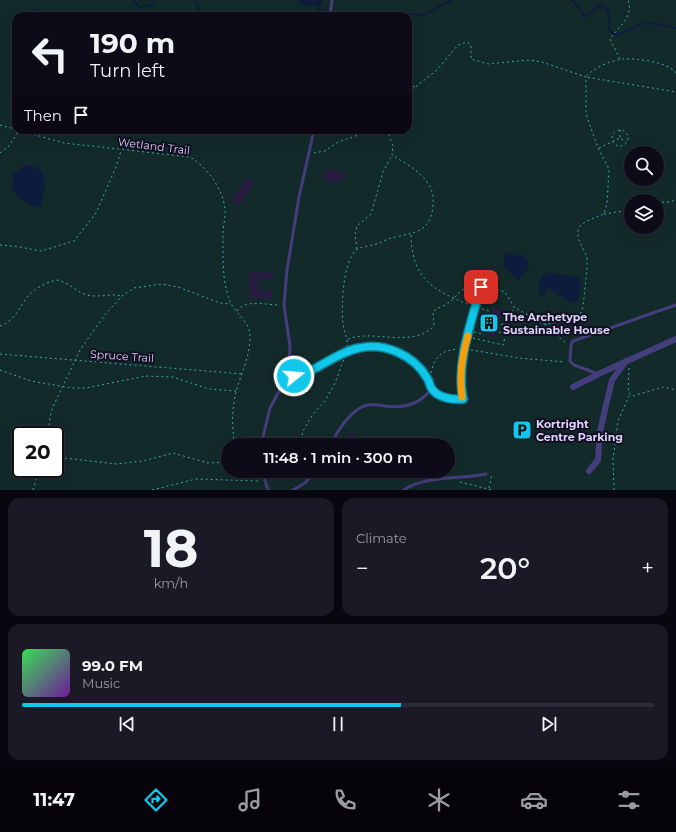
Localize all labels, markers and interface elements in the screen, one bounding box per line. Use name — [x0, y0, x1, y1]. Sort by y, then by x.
text: 190 m — [90, 26, 175, 60]
icon: left — [24, 28, 76, 80]
text: Turn left — [90, 60, 165, 82]
icon: arrive — [70, 104, 92, 126]
text: Then — [24, 106, 62, 125]
street label: Wetland Trail — [117, 135, 191, 157]
map controls — [624, 146, 664, 234]
button: search — [624, 146, 664, 186]
button: layers — [624, 194, 664, 234]
pin — [464, 270, 498, 304]
icon: arrive — [470, 276, 492, 298]
place label: The Archetype Sustainable House — [503, 310, 610, 337]
building icon: The Archetype Sustainable House — [478, 312, 500, 334]
street label: Spruce Trail — [89, 347, 155, 365]
position arrow — [273, 355, 315, 397]
place label: Kortright Centre Parking — [536, 417, 623, 444]
parking icon: Kortright Centre Parking — [511, 419, 533, 441]
speed limit sign: 20 — [12, 426, 64, 478]
text: 11:48 · 1 min · 300 m — [263, 448, 413, 467]
text: 18 — [144, 517, 198, 580]
text: Climate — [356, 530, 407, 546]
text: 20° — [480, 550, 530, 587]
text: − — [356, 555, 369, 582]
text: + — [641, 555, 654, 582]
text: km/h — [154, 575, 188, 591]
text: 99.0 FM — [82, 656, 143, 675]
text: Music — [82, 675, 120, 691]
icon: previous — [116, 713, 138, 735]
icon: pause — [327, 713, 349, 735]
icon: next — [538, 713, 560, 735]
icon: directions — [142, 786, 170, 814]
icon: music — [236, 786, 264, 814]
icon: phone — [331, 786, 359, 814]
icon: climate — [425, 786, 453, 814]
icon: car — [520, 786, 548, 814]
icon: filters — [615, 786, 643, 814]
text: 11:47 — [33, 789, 75, 811]

